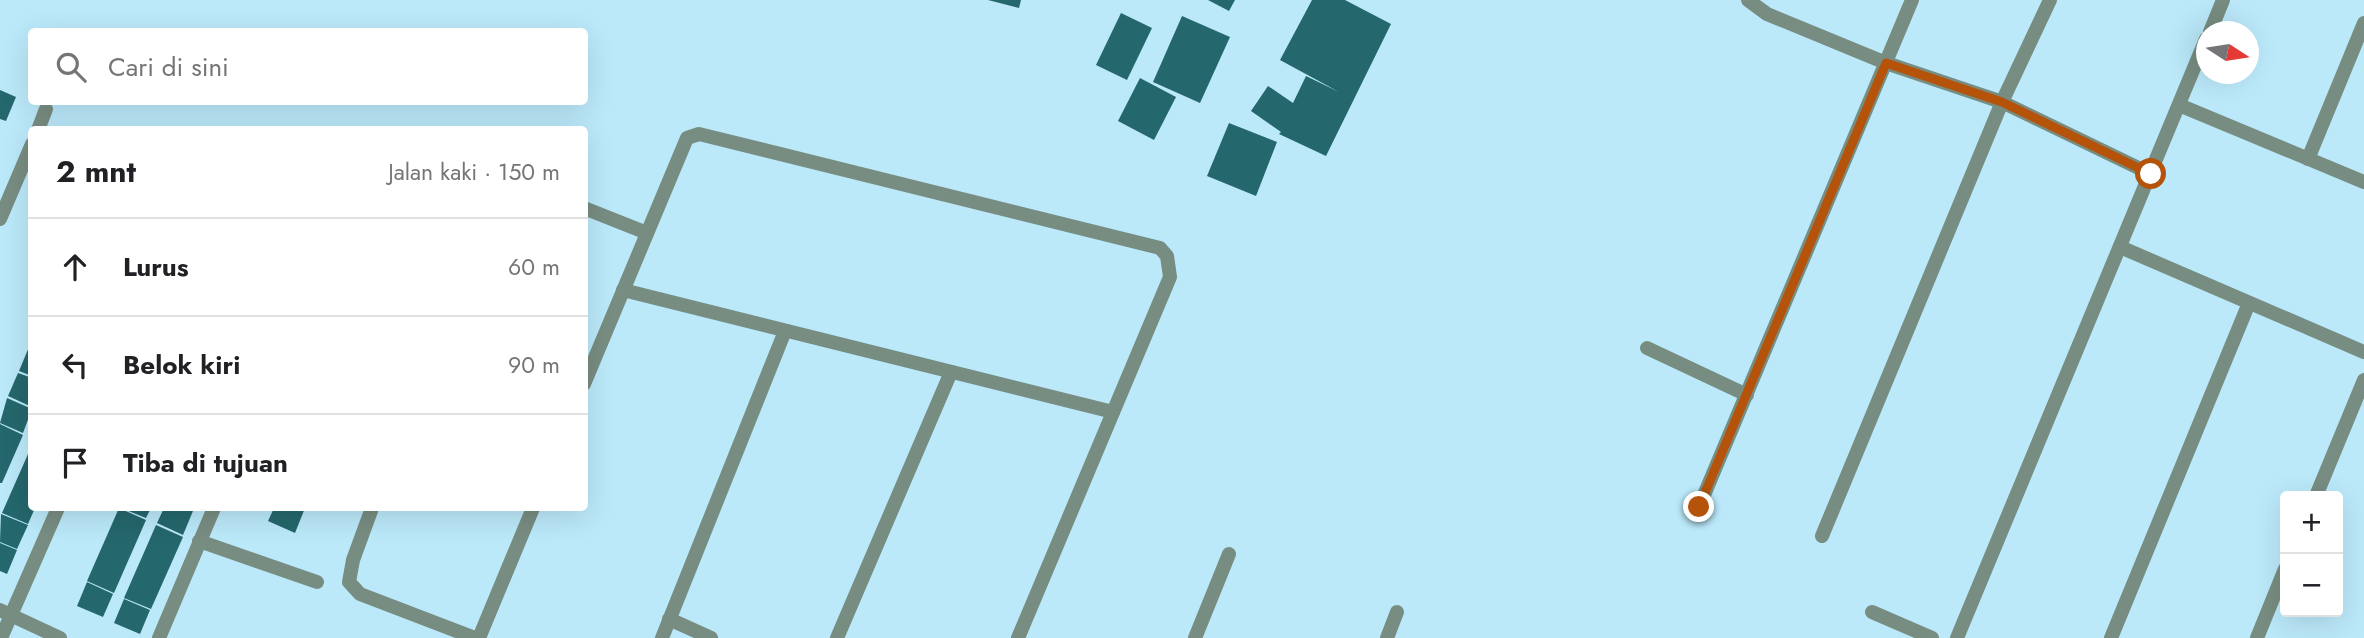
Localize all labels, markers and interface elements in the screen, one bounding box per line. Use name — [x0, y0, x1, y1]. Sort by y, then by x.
north arrow — [2196, 21, 2259, 84]
search box — [28, 28, 588, 105]
icon: search — [52, 48, 90, 86]
text: Cari di sini — [108, 48, 229, 86]
text: 2 mnt — [56, 150, 136, 193]
text: Jalan kaki · 150 m — [388, 155, 560, 189]
route start — [2135, 158, 2166, 189]
icon: ahead — [56, 248, 94, 286]
text: Lurus — [123, 248, 189, 286]
text: 60 m — [508, 250, 560, 284]
icon: left — [56, 346, 94, 384]
text: Belok kiri — [123, 346, 240, 384]
text: 90 m — [508, 348, 560, 382]
icon: arrive — [56, 444, 94, 482]
text: Tiba di tujuan — [123, 444, 288, 482]
route end — [1683, 491, 1714, 522]
map controls — [2280, 491, 2343, 617]
button: + — [2280, 491, 2343, 554]
button: − — [2280, 554, 2343, 617]

